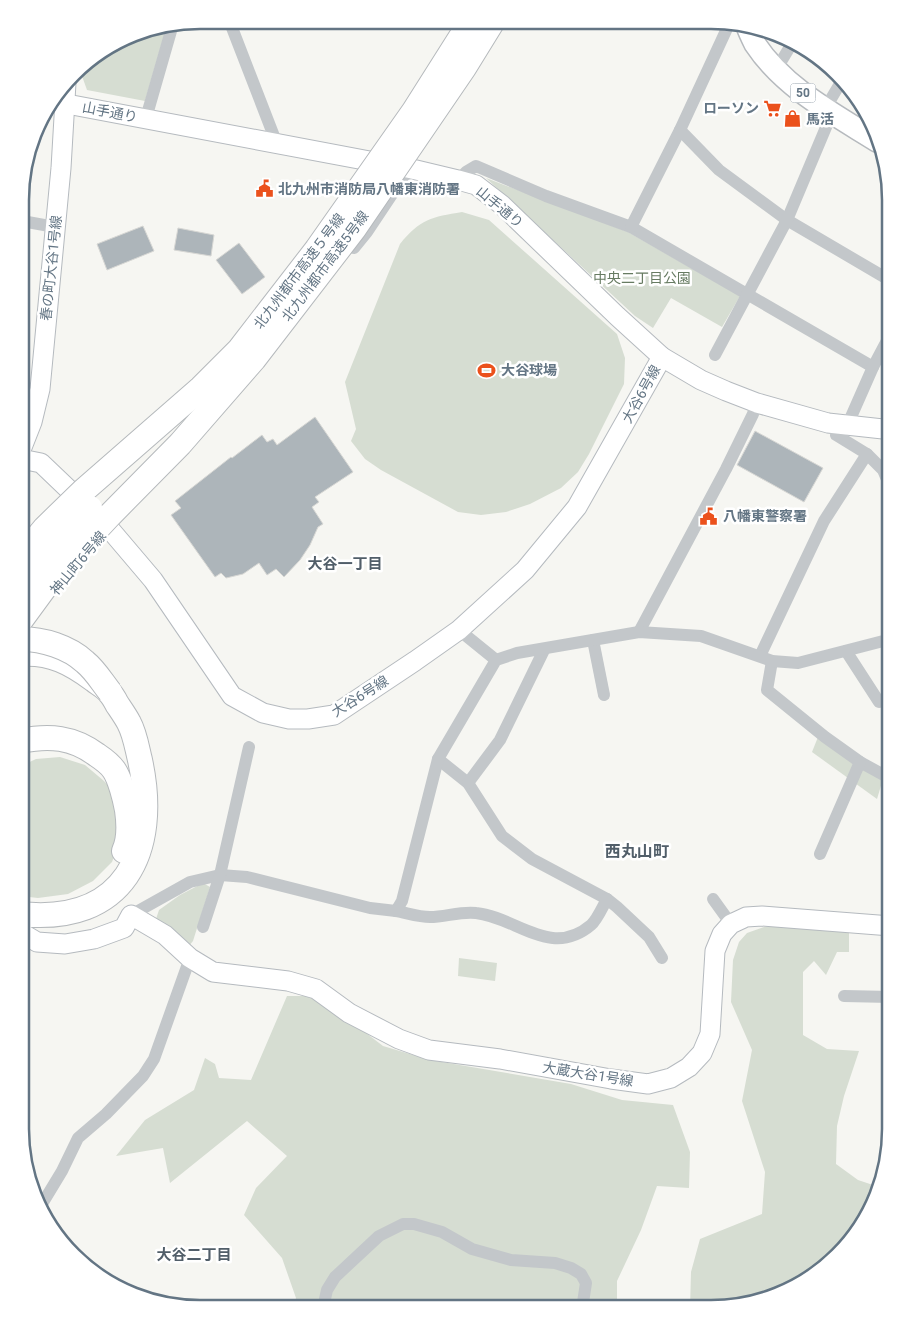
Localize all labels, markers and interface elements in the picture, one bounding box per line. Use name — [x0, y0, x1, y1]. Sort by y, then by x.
road number: 50 — [790, 84, 816, 102]
supermarket icon: ローソン — [763, 98, 783, 118]
street label: 山手通り — [81, 99, 139, 125]
place label: ローソン — [703, 100, 759, 116]
shop icon: 馬活 — [782, 109, 802, 129]
place label: 馬活 — [806, 111, 834, 127]
public building icon: 北九州市消防局八幡東消防署 — [254, 179, 274, 199]
place label: 北九州市消防局八幡東消防署 — [278, 181, 460, 197]
street label: 山手通り — [473, 183, 527, 231]
street label: 北九州都市高速5号線 — [278, 208, 372, 324]
street label: 北九州都市高速５号線 — [250, 210, 348, 332]
street label: 春の町大谷1号線 — [38, 215, 64, 321]
park label: 中央二丁目公園 — [593, 270, 691, 286]
sports icon: 大谷球場 — [477, 360, 497, 380]
place label: 大谷球場 — [501, 362, 557, 378]
street label: 大谷6号線 — [619, 362, 663, 426]
public building icon: 八幡東警察署 — [699, 506, 719, 526]
place label: 八幡東警察署 — [723, 508, 807, 524]
street label: 神山町6号線 — [47, 528, 109, 598]
district label: 大谷一丁目 — [307, 555, 383, 573]
street label: 大谷6号線 — [329, 672, 391, 720]
district label: 西丸山町 — [605, 842, 669, 861]
street label: 大蔵大谷1号線 — [541, 1059, 635, 1089]
district label: 大谷二丁目 — [156, 1246, 232, 1264]

